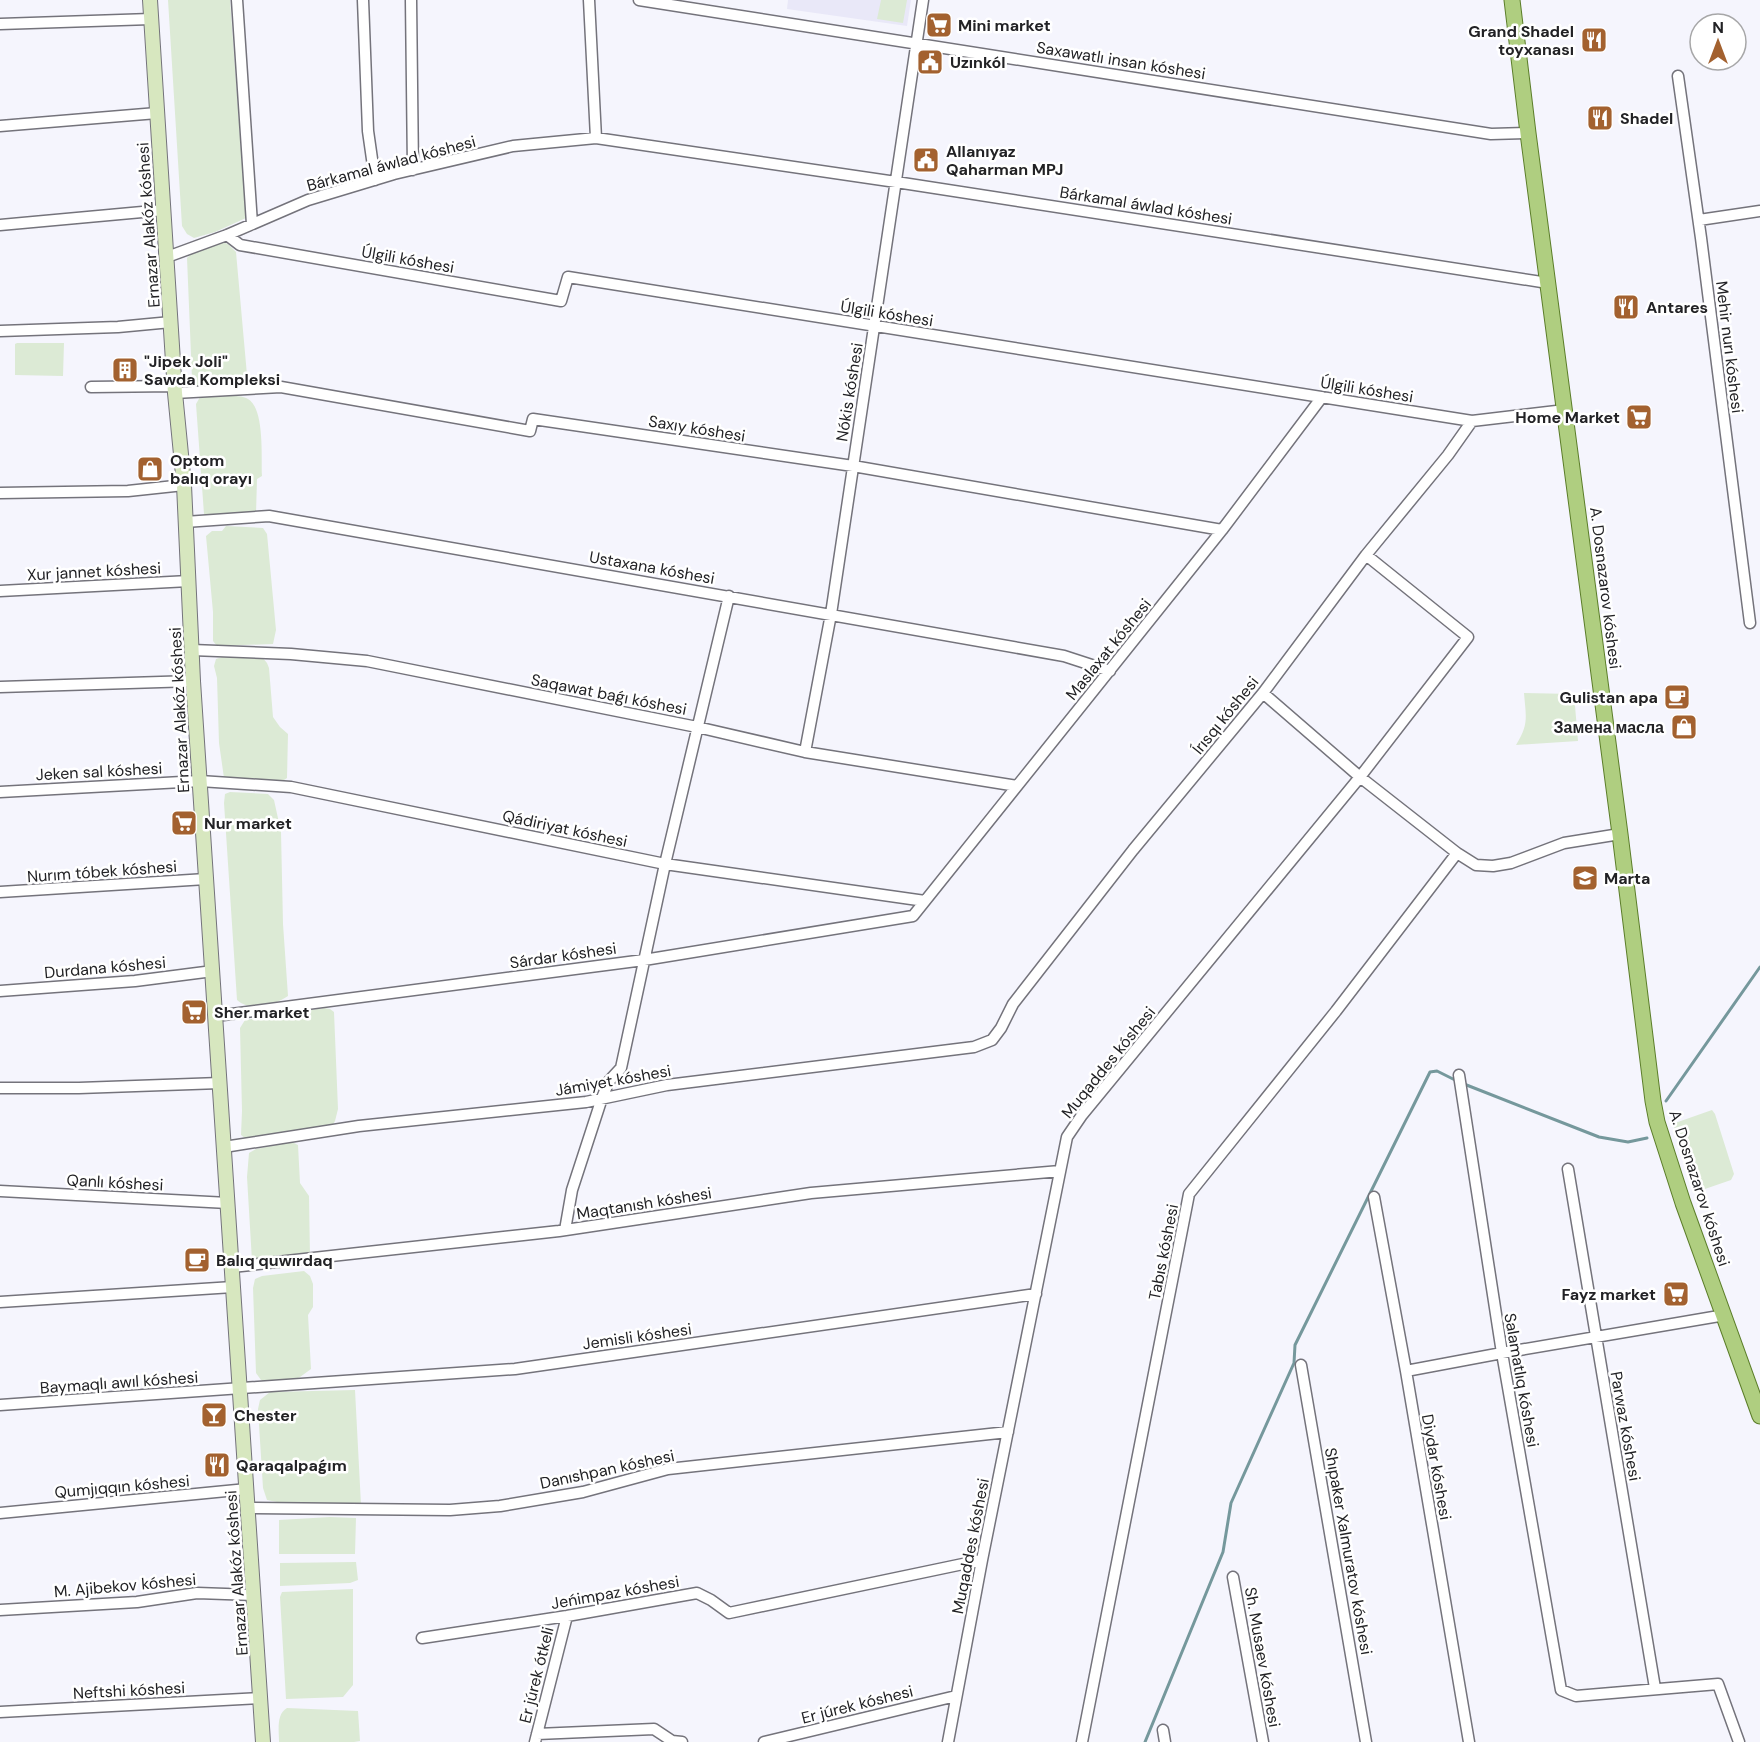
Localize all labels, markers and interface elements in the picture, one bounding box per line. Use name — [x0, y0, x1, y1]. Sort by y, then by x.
supermarket icon: Mini market — [924, 10, 954, 40]
north arrow — [1688, 12, 1748, 72]
place label: Mini market — [958, 15, 1051, 36]
text: N — [1712, 17, 1724, 38]
place label: Grand Shadel toyxanası — [1468, 21, 1574, 60]
restaurant icon: Grand Shadel toyxanası — [1579, 25, 1609, 55]
street label: Saxawatlı insan kóshesi — [1035, 37, 1207, 84]
public building icon: Uzınkól — [915, 47, 945, 77]
place label: Uzınkól — [950, 52, 1006, 73]
restaurant icon: Shadel — [1585, 103, 1615, 133]
place label: Shadel — [1620, 108, 1673, 129]
street label: Bárkamal áwlad kóshesi — [304, 131, 478, 196]
place label: Allanıyaz Qaharman MPJ — [946, 141, 1063, 180]
street label: Ernazar Alakóz kóshesi — [132, 142, 165, 308]
public building icon: Allanıyaz Qaharman MPJ — [911, 145, 941, 175]
street label: Bárkamal áwlad kóshesi — [1058, 181, 1234, 229]
street label: Úlgili kóshesi — [360, 241, 456, 278]
street label: Mehir nurı kóshesi — [1711, 280, 1748, 414]
restaurant icon: Antares — [1611, 292, 1641, 322]
street label: Úlgili kóshesi — [839, 296, 935, 331]
place label: Antares — [1646, 297, 1708, 318]
street label: Nókis kóshesi — [831, 341, 868, 443]
place label: "Jipek Joli" Sawda Kompleksi — [144, 351, 280, 390]
building icon: "Jipek Joli" Sawda Kompleksi — [110, 355, 140, 385]
street label: Úlgili kóshesi — [1319, 372, 1415, 407]
supermarket icon: Home Market — [1624, 402, 1654, 432]
place label: Home Market — [1515, 407, 1620, 428]
street label: Saxıy kóshesi — [647, 410, 747, 447]
place label: Optom balıq orayı — [170, 450, 252, 489]
shop icon: Optom balıq orayı — [135, 454, 165, 484]
street label: A. Dosnazarov kóshesi — [1585, 506, 1626, 670]
street label: Ustaxana kóshesi — [588, 546, 716, 589]
street label: Xur jannet kóshesi — [27, 558, 162, 585]
street label: Maslaxat kóshesi — [1061, 594, 1156, 704]
street label: Ernazar Alakóz kóshesi — [165, 627, 194, 793]
street label: Saqawat baǵı kóshesi — [529, 669, 689, 720]
street label: Írısqı kóshesi — [1188, 672, 1263, 759]
cafe icon: Gulistan apa — [1662, 682, 1692, 712]
place label: Gulistan apa — [1560, 687, 1658, 708]
shop icon: Замена масла — [1669, 712, 1699, 742]
place label: Замена масла — [1554, 717, 1664, 738]
street label: Jeken sal kóshesi — [35, 758, 163, 785]
street label: Qádiriyat kóshesi — [500, 805, 629, 852]
supermarket icon: Nur market — [169, 808, 199, 838]
place label: Nur market — [204, 813, 292, 834]
street label: Nurım tóbek kóshesi — [26, 856, 178, 887]
school or university icon: Marta — [1570, 863, 1600, 893]
place label: Marta — [1604, 868, 1650, 889]
street label: Sárdar kóshesi — [508, 938, 618, 973]
street label: Durdana kóshesi — [43, 952, 167, 983]
supermarket icon: Sher market — [179, 997, 209, 1027]
place label: Sher market — [214, 1002, 310, 1023]
street label: Muqaddes kóshesi — [1057, 1002, 1160, 1123]
street label: Jámiyet kóshesi — [553, 1060, 673, 1101]
street label: A. Dosnazarov kóshesi — [1664, 1107, 1735, 1269]
street label: Qanlı kóshesi — [66, 1169, 164, 1196]
street label: Maqtanısh kóshesi — [575, 1182, 713, 1225]
street label: Tabıs kóshesi — [1144, 1202, 1183, 1302]
cafe icon: Balıq quwırdaq — [182, 1245, 212, 1275]
place label: Balıq quwırdaq — [216, 1250, 333, 1271]
supermarket icon: Fayz market — [1661, 1279, 1691, 1309]
place label: Fayz market — [1561, 1284, 1656, 1305]
street label: Salamatlıq kóshesi — [1499, 1311, 1544, 1449]
street label: Jemisli kóshesi — [581, 1318, 693, 1355]
street label: Baymaqlı awıl kóshesi — [39, 1366, 199, 1399]
street label: Parwaz kóshesi — [1606, 1370, 1645, 1483]
bar icon: Chester — [199, 1400, 229, 1430]
place label: Chester — [234, 1405, 297, 1426]
street label: Diydar kóshesi — [1417, 1413, 1456, 1522]
street label: Danıshpan kóshesi — [538, 1445, 676, 1494]
street label: Shıpaker Xalmuratov kóshesi — [1320, 1446, 1377, 1656]
restaurant icon: Qaraqalpaǵım — [202, 1450, 232, 1480]
place label: Qaraqalpaǵım — [236, 1455, 347, 1476]
street label: Qumjıqqın kóshesi — [54, 1470, 190, 1503]
street label: Muqaddes kóshesi — [947, 1476, 994, 1616]
street label: Ernazar Alakóz kóshesi — [220, 1490, 253, 1656]
street label: M. Ajibekov kóshesi — [53, 1569, 197, 1602]
street label: Jeńimpaz kóshesi — [549, 1571, 681, 1614]
street label: Sh. Musaev kóshesi — [1240, 1585, 1285, 1729]
street label: Er júrek ótkeli — [514, 1625, 559, 1726]
street label: Neftshi kóshesi — [72, 1677, 186, 1704]
street label: Er júrek kóshesi — [799, 1680, 915, 1729]

